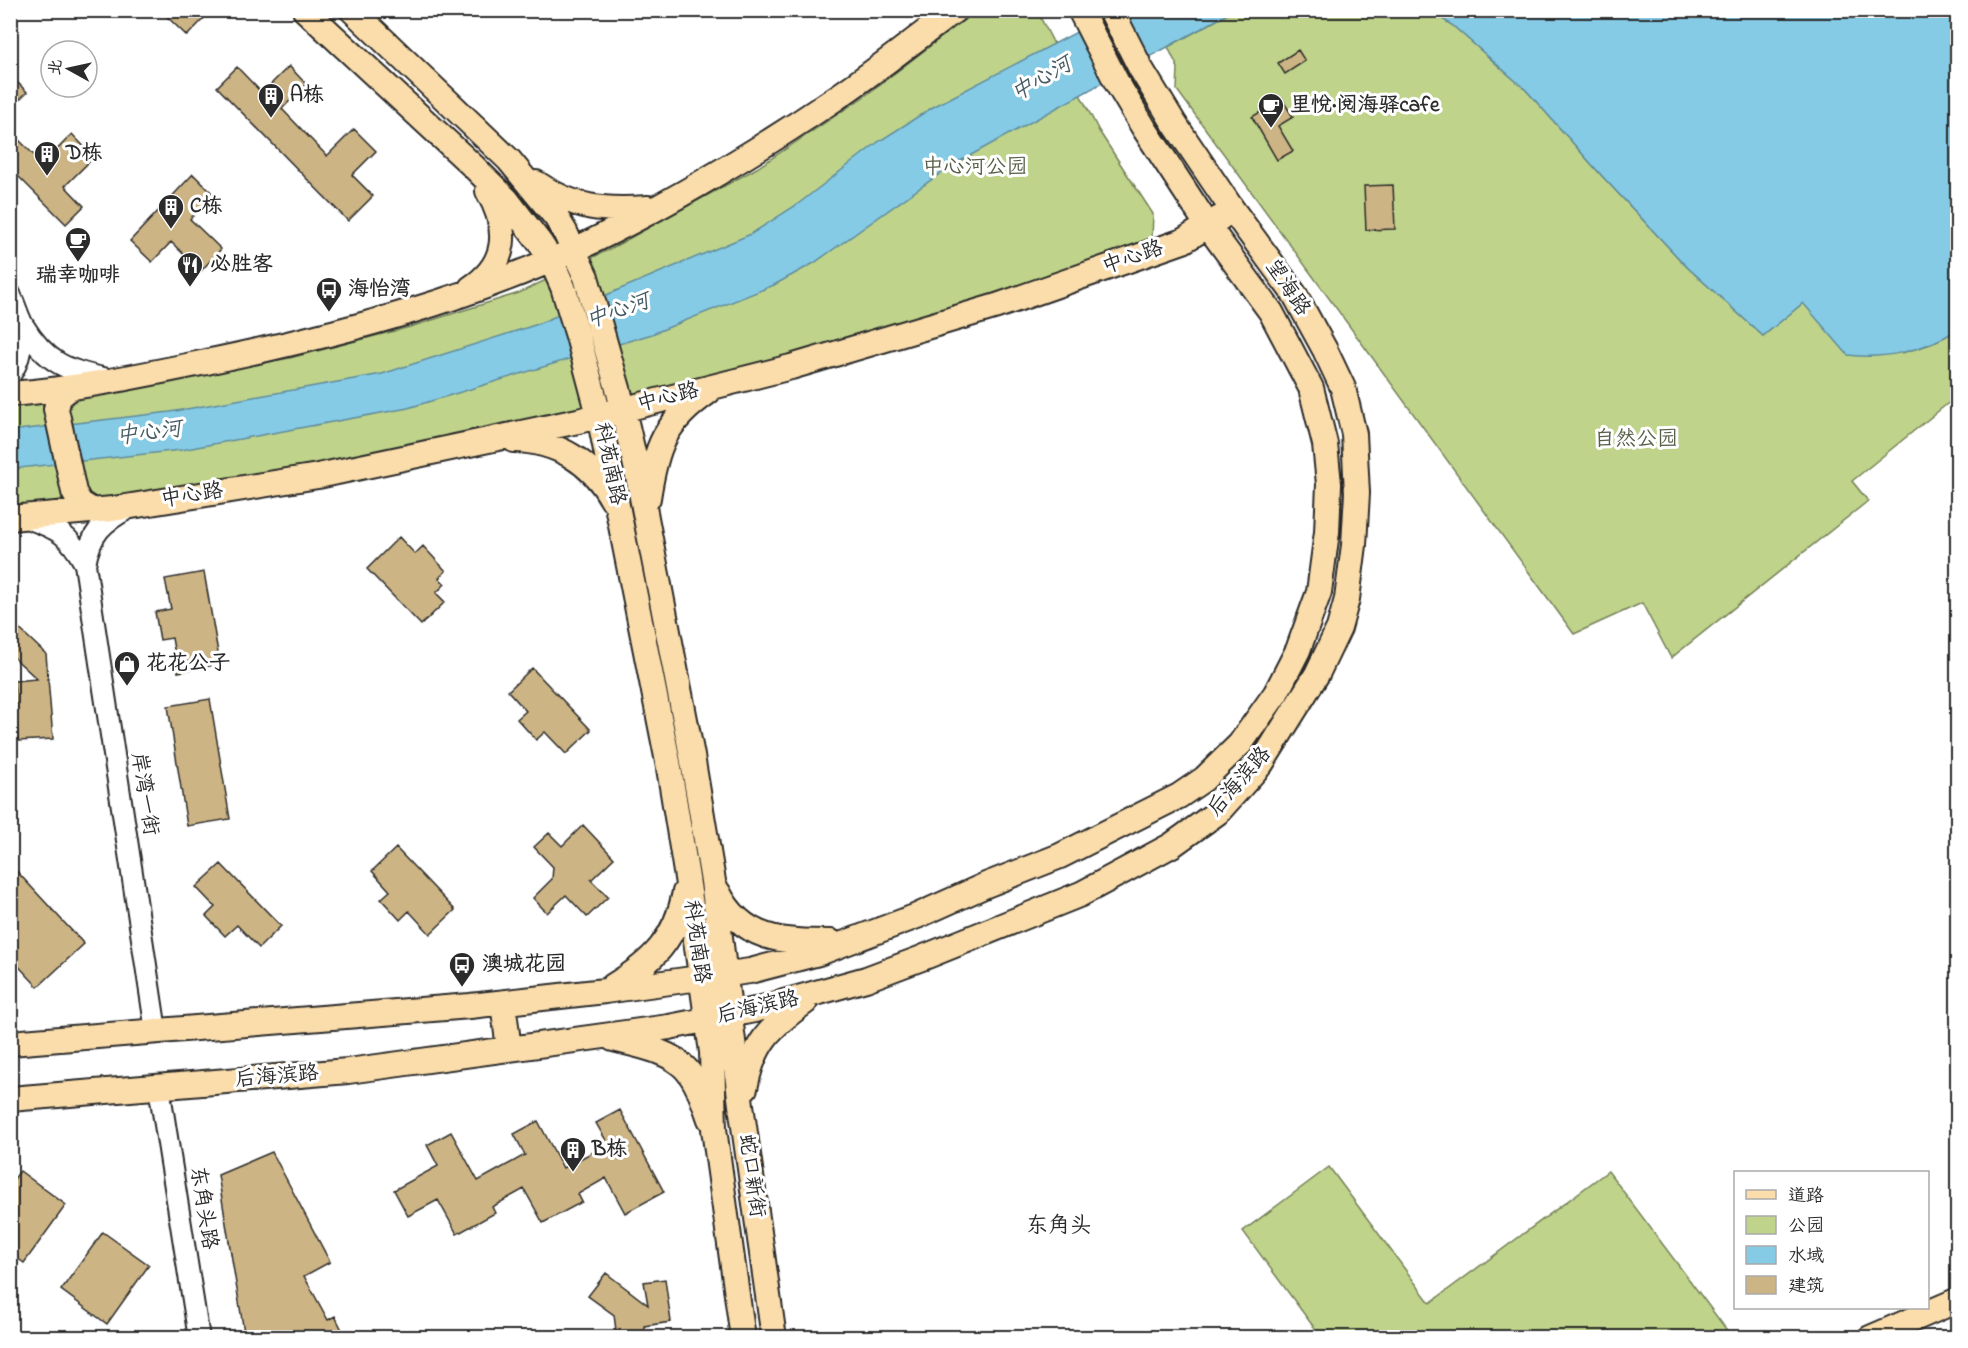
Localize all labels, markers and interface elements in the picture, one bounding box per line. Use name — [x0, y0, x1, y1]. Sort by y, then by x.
north arrow — [39, 39, 99, 99]
water label: 中心河 — [1005, 48, 1081, 110]
text: 北 — [43, 58, 69, 77]
building icon: A栋 — [256, 81, 286, 119]
place label: A栋 — [290, 81, 324, 111]
cafe icon: 里悦·阅海驿cafe — [1256, 91, 1286, 129]
place label: 里悦·阅海驿cafe — [1290, 91, 1440, 121]
building icon: D栋 — [32, 139, 62, 177]
place label: D栋 — [65, 139, 102, 169]
park label: 中心河公园 — [923, 153, 1028, 183]
building icon: C栋 — [156, 192, 186, 230]
place label: C栋 — [190, 192, 223, 222]
cafe icon: 瑞幸咖啡 — [63, 225, 93, 263]
street label: 中心路 — [1098, 234, 1168, 282]
restaurant icon: 必胜客 — [175, 250, 205, 288]
place label: 必胜客 — [210, 250, 273, 280]
street label: 望海路 — [1257, 253, 1317, 323]
place label: 瑞幸咖啡 — [36, 261, 120, 291]
bus stop icon: 海怡湾 — [314, 275, 344, 313]
place label: 海怡湾 — [348, 275, 411, 305]
water label: 中心河 — [582, 285, 657, 338]
street label: 中心路 — [634, 376, 702, 420]
water label: 中心河 — [114, 414, 187, 454]
street label: 科苑南路 — [586, 420, 632, 508]
park label: 自然公园 — [1594, 425, 1678, 455]
street label: 中心路 — [159, 476, 225, 516]
shop icon: 花花公子 — [112, 649, 142, 687]
place label: 花花公子 — [146, 649, 230, 679]
street label: 后海滨路 — [1201, 740, 1279, 824]
street label: 岸湾一街 — [123, 750, 165, 838]
street label: 科苑南路 — [675, 898, 717, 986]
bus stop icon: 澳城花园 — [447, 950, 477, 988]
place label: 澳城花园 — [482, 950, 566, 980]
street label: 后海滨路 — [714, 984, 802, 1032]
street label: 后海滨路 — [234, 1058, 320, 1096]
street label: 蛇口新街 — [730, 1132, 772, 1220]
building icon: B栋 — [558, 1135, 588, 1173]
place label: B栋 — [591, 1135, 627, 1165]
street label: 东角头路 — [182, 1164, 224, 1252]
legend — [1734, 1171, 1929, 1309]
text: 道路 — [1788, 1184, 1824, 1210]
district label: 东角头 — [1026, 1211, 1092, 1243]
text: 公园 — [1788, 1214, 1824, 1240]
text: 水域 — [1788, 1244, 1824, 1270]
text: 建筑 — [1788, 1274, 1824, 1300]

